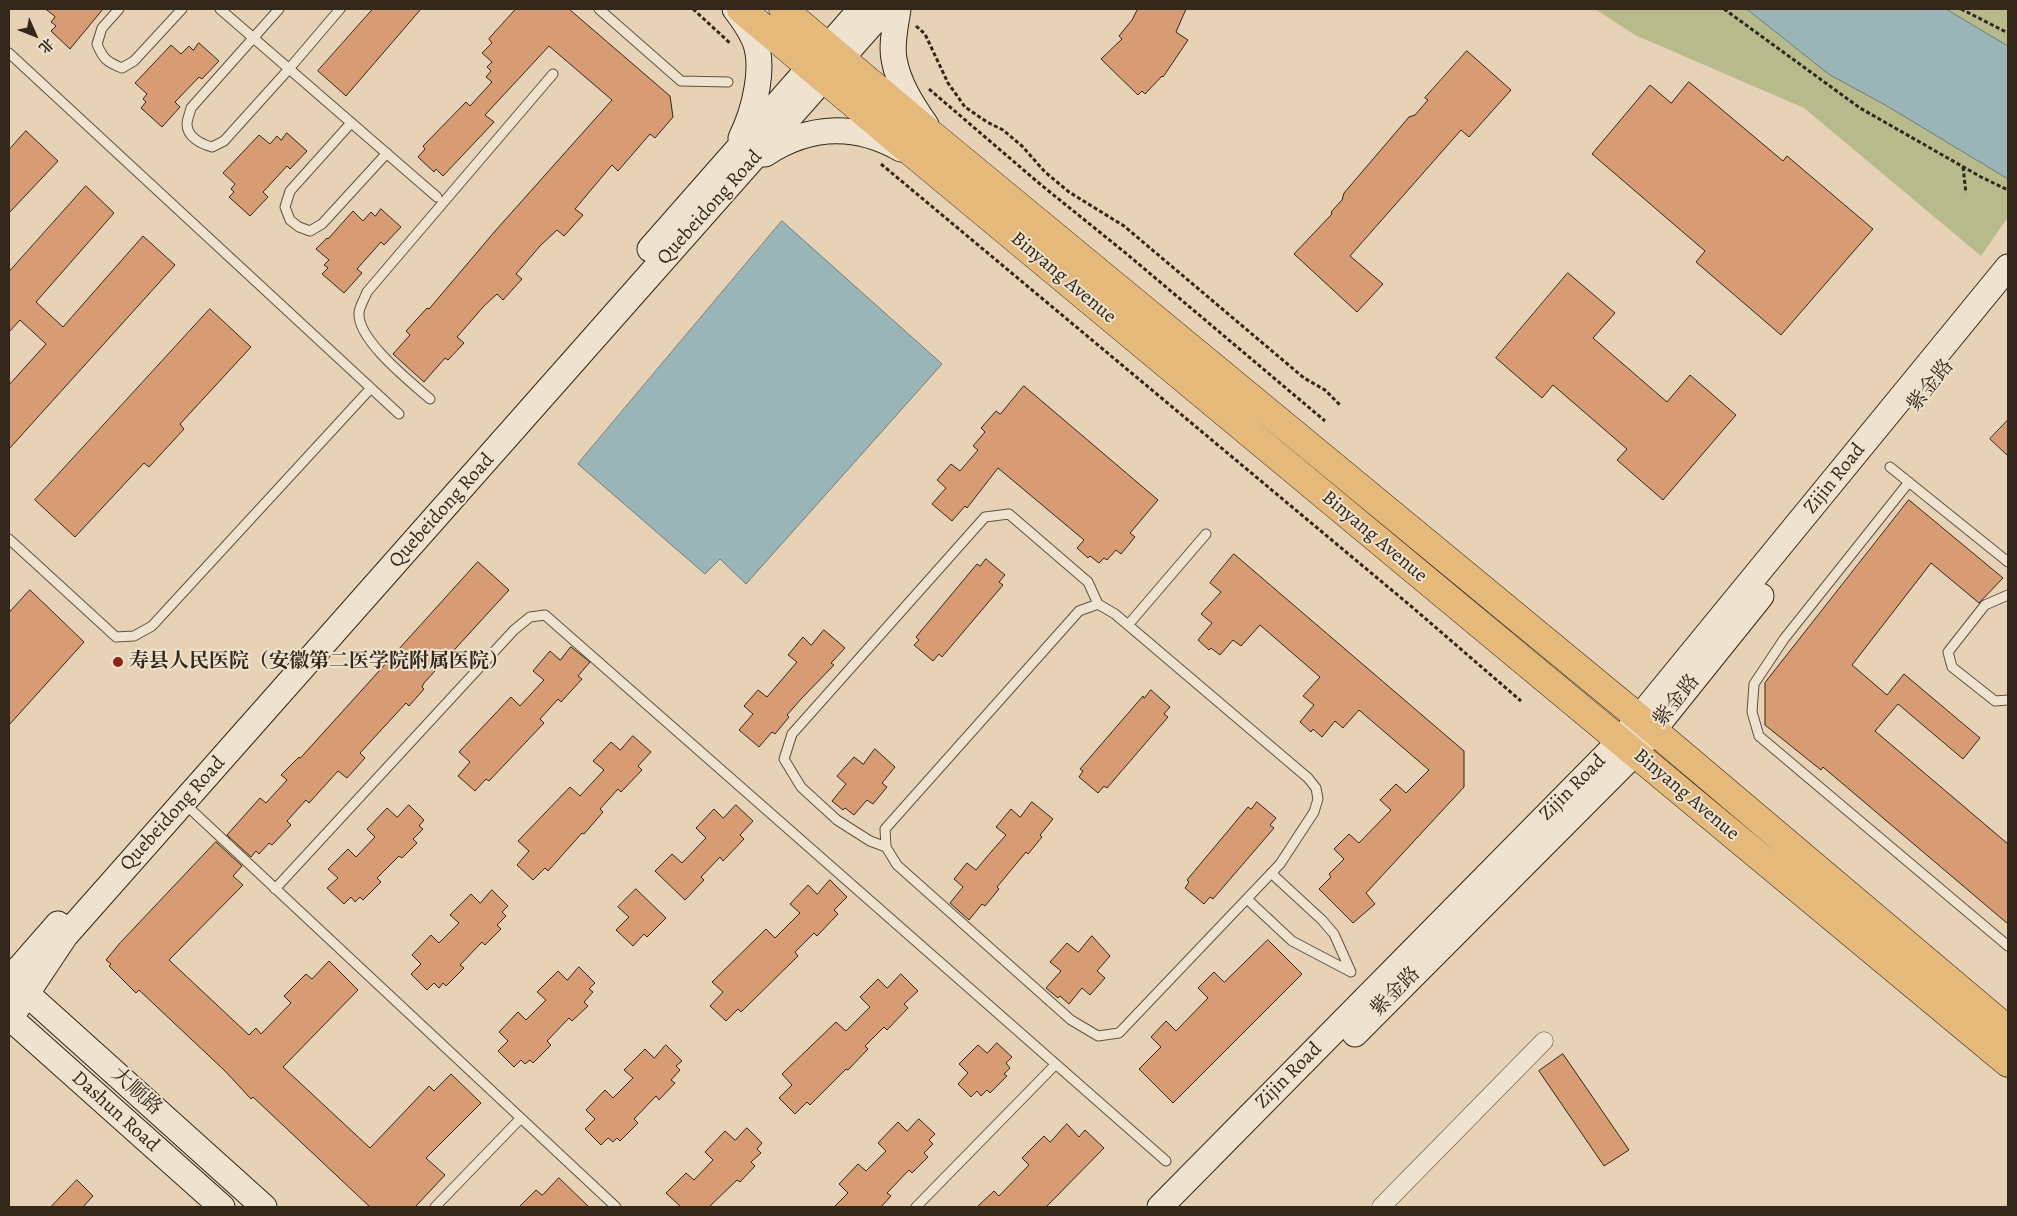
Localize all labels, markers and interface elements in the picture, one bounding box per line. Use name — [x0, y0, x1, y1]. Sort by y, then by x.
north arrow — [10, 10, 60, 60]
text: 北 — [34, 34, 58, 57]
street label: Quebeidong Road — [652, 146, 768, 270]
street label: Binyang Avenue — [1005, 227, 1121, 329]
street label: 紫金路 — [1903, 355, 1959, 417]
street label: Zijin Road — [1799, 439, 1871, 519]
street label: Quebeidong Road — [384, 449, 500, 573]
street label: Binyang Avenue — [1316, 486, 1432, 588]
place label: 寿县人民医院（安徽第二医学院附属医院） — [129, 650, 509, 674]
marker: 寿县人民医院（安徽第二医学院附属医院） — [111, 655, 125, 669]
street label: 紫金路 — [1649, 670, 1705, 732]
street label: Binyang Avenue — [1628, 744, 1744, 846]
street label: Zijin Road — [1535, 750, 1611, 826]
street label: Quebeidong Road — [115, 752, 231, 876]
street label: 紫金路 — [1366, 962, 1426, 1022]
street label: Zijin Road — [1251, 1038, 1327, 1114]
street label: 大顺路 — [106, 1063, 166, 1121]
street label: Dashun Road — [66, 1066, 164, 1158]

